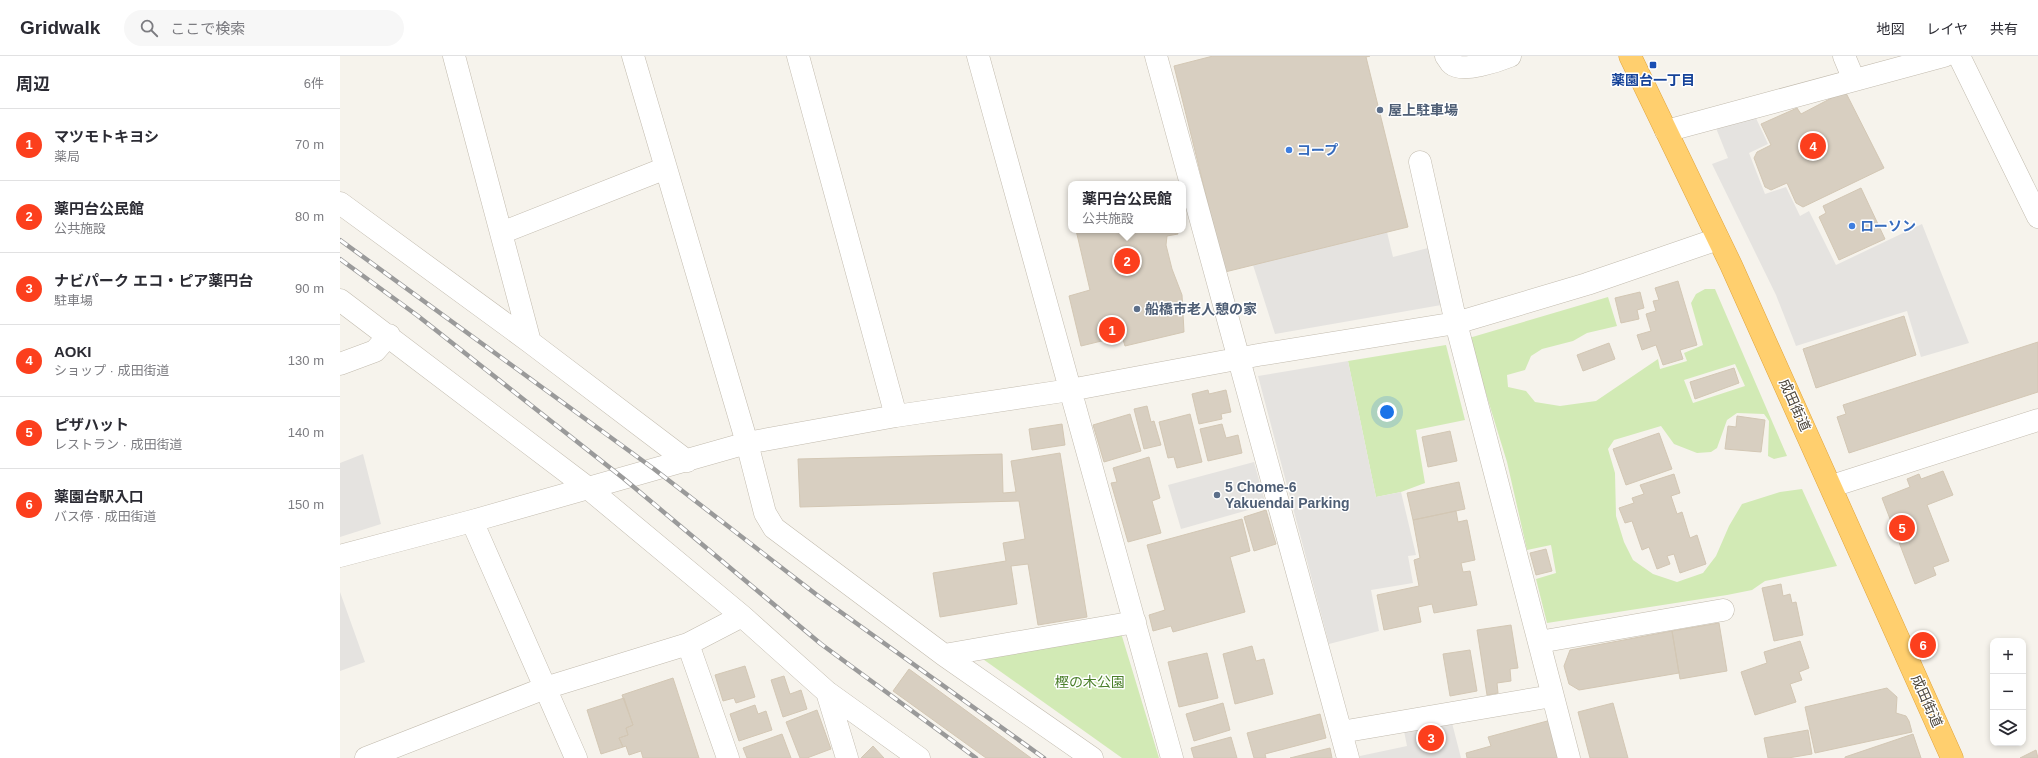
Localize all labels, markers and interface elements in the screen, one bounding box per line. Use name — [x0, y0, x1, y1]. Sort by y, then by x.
search box — [124, 10, 404, 46]
text: Gridwalk — [20, 17, 100, 38]
icon: search — [138, 17, 160, 39]
text: ここで検索 — [170, 20, 245, 37]
text: 地図 — [1876, 21, 1904, 37]
text: レイヤ — [1926, 21, 1968, 37]
text: 共有 — [1990, 21, 2018, 37]
marker: 薬園台一丁目 — [1648, 60, 1658, 70]
place label: 薬園台一丁目 — [1611, 72, 1695, 88]
text: 周辺 — [16, 75, 50, 94]
text: 6件 — [304, 76, 324, 91]
place label: 屋上駐車場 — [1388, 102, 1458, 118]
marker: 屋上駐車場 — [1375, 105, 1385, 115]
text: マツモトキヨシ — [54, 128, 159, 145]
pin: 4 — [1800, 131, 1826, 161]
text: 1 — [25, 137, 33, 152]
text: 70 m — [295, 137, 324, 152]
place label: コープ — [1297, 142, 1338, 158]
marker: コープ — [1284, 145, 1294, 155]
text: 薬局 — [54, 149, 80, 164]
popup — [1068, 181, 1186, 233]
text: 薬円台公民館 — [1082, 190, 1172, 207]
text: 薬円台公民館 — [54, 200, 144, 217]
text: 2 — [25, 209, 33, 224]
text: 80 m — [295, 209, 324, 224]
text: 公共施設 — [1082, 211, 1134, 226]
place label: ローソン — [1860, 218, 1916, 234]
text: 公共施設 — [54, 221, 106, 236]
marker: ローソン — [1847, 221, 1857, 231]
pin: 2 — [1114, 246, 1140, 276]
text: ナビパーク エコ・ピア薬円台 — [54, 272, 253, 289]
text: 3 — [25, 281, 33, 296]
text: 90 m — [295, 281, 324, 296]
text: 駐車場 — [54, 293, 93, 308]
place label: 船橋市老人憩の家 — [1145, 301, 1257, 317]
marker: 船橋市老人憩の家 — [1132, 304, 1142, 314]
pin: 1 — [1099, 315, 1125, 345]
text: AOKI — [54, 343, 92, 360]
text: 4 — [25, 353, 33, 368]
text: 130 m — [288, 353, 324, 368]
text: ショップ · 成田街道 — [54, 363, 170, 378]
street label: 成田街道 — [1776, 376, 1814, 434]
your location — [1377, 402, 1397, 422]
text: ピザハット — [54, 416, 129, 433]
text: 5 — [25, 425, 33, 440]
text: 140 m — [288, 425, 324, 440]
text: レストラン · 成田街道 — [54, 437, 183, 452]
place label: 5 Chome-6 Yakuendai Parking — [1225, 479, 1350, 511]
text: 薬園台駅入口 — [54, 488, 144, 505]
marker: 5 Chome-6 Yakuendai Parking — [1212, 490, 1222, 500]
text: 6 — [25, 497, 33, 512]
text: 150 m — [288, 497, 324, 512]
text: バス停 · 成田街道 — [54, 509, 157, 524]
pin: 5 — [1889, 513, 1915, 543]
pin: 6 — [1910, 630, 1936, 660]
map controls — [1990, 638, 2026, 746]
button: + — [1990, 638, 2026, 674]
street label: 成田街道 — [1908, 672, 1946, 730]
park label: 樫の木公園 — [1055, 674, 1125, 690]
button: − — [1990, 674, 2026, 710]
button: layers — [1990, 710, 2026, 746]
pin: 3 — [1418, 723, 1444, 753]

